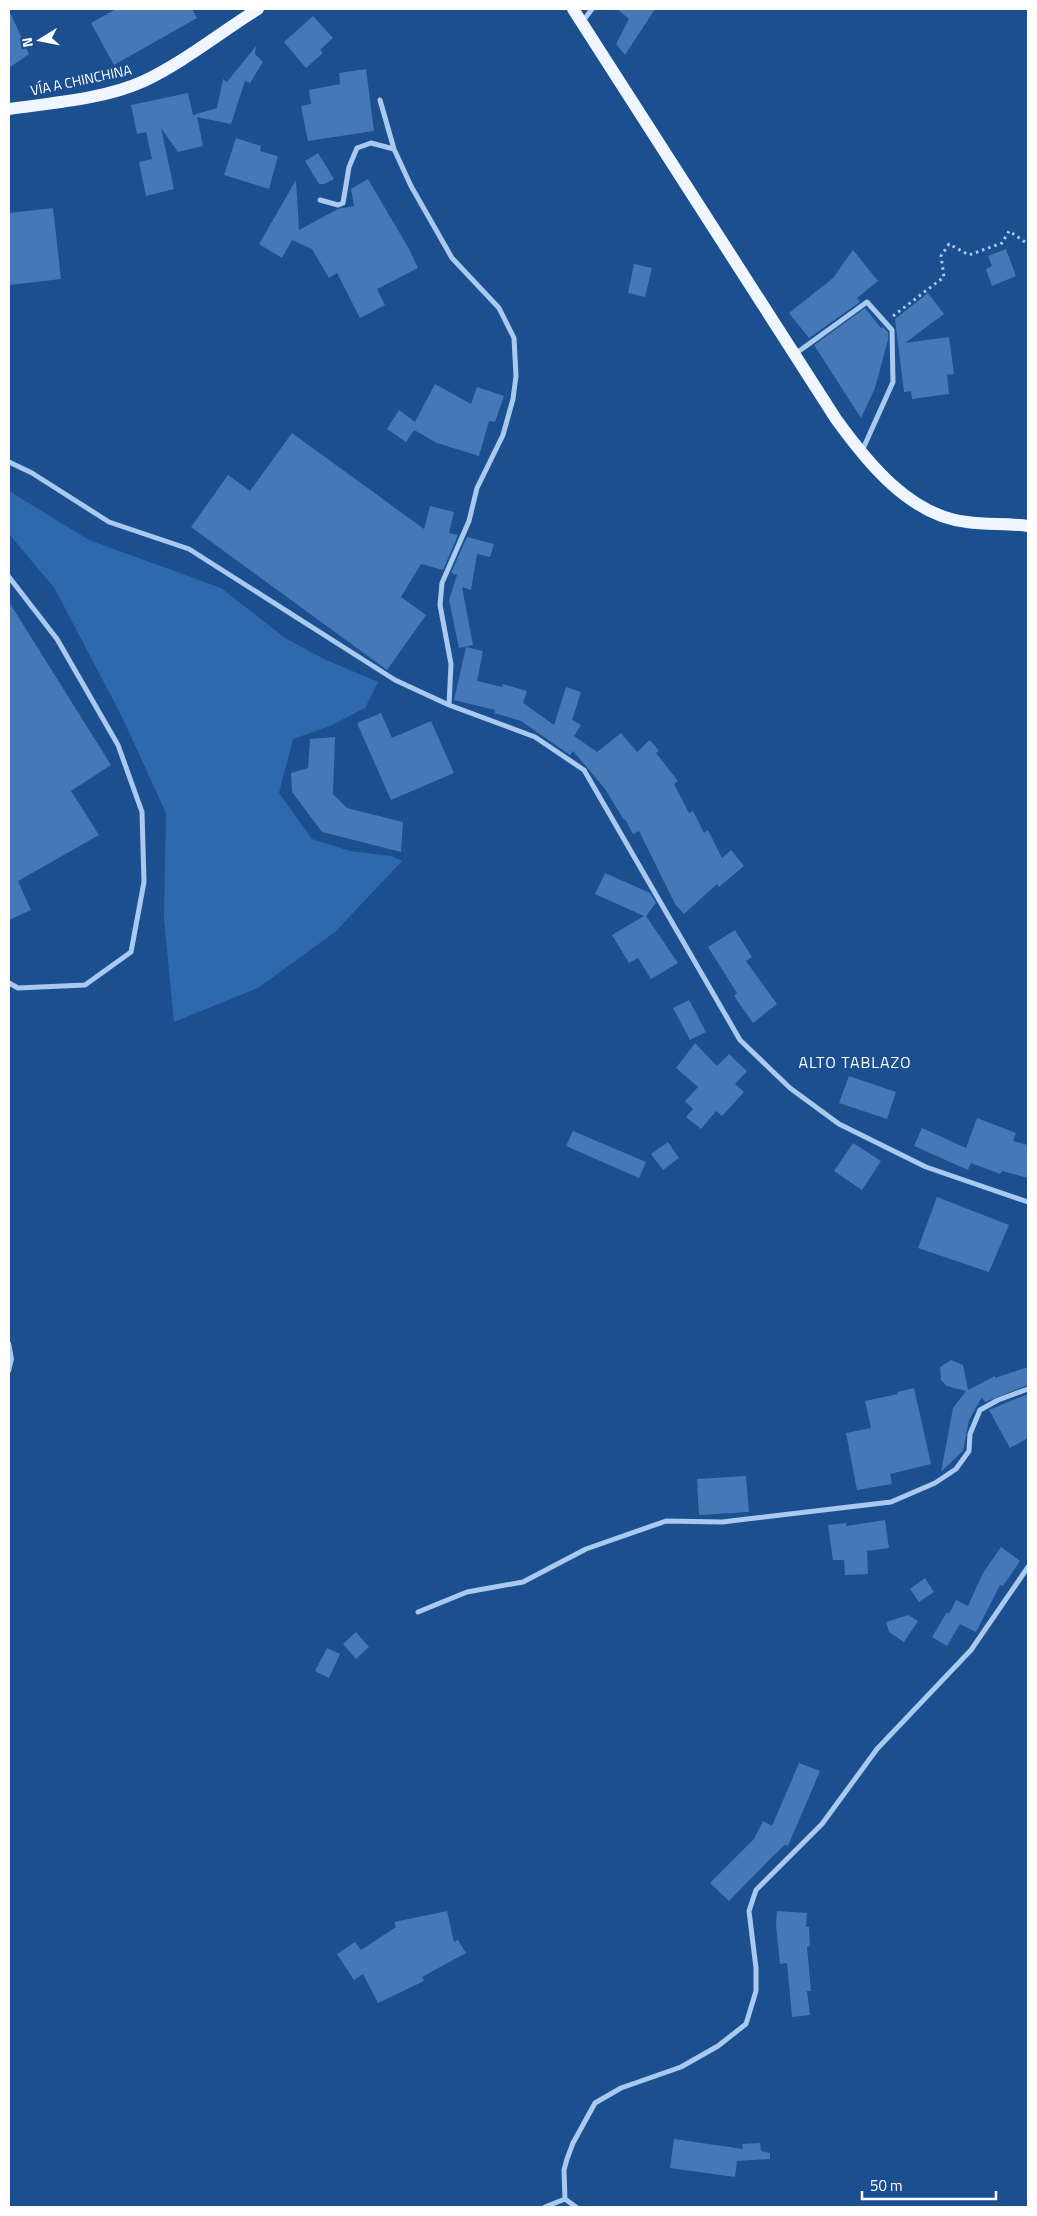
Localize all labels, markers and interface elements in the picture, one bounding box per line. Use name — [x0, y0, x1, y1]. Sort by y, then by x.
north arrow — [15, 15, 65, 65]
text: N — [16, 36, 38, 49]
street label: VÍA A CHINCHINA — [28, 58, 134, 100]
district label: ALTO TABLAZO — [798, 1050, 912, 1074]
scale bar — [862, 2168, 996, 2200]
text: 50 m — [870, 2174, 903, 2197]

